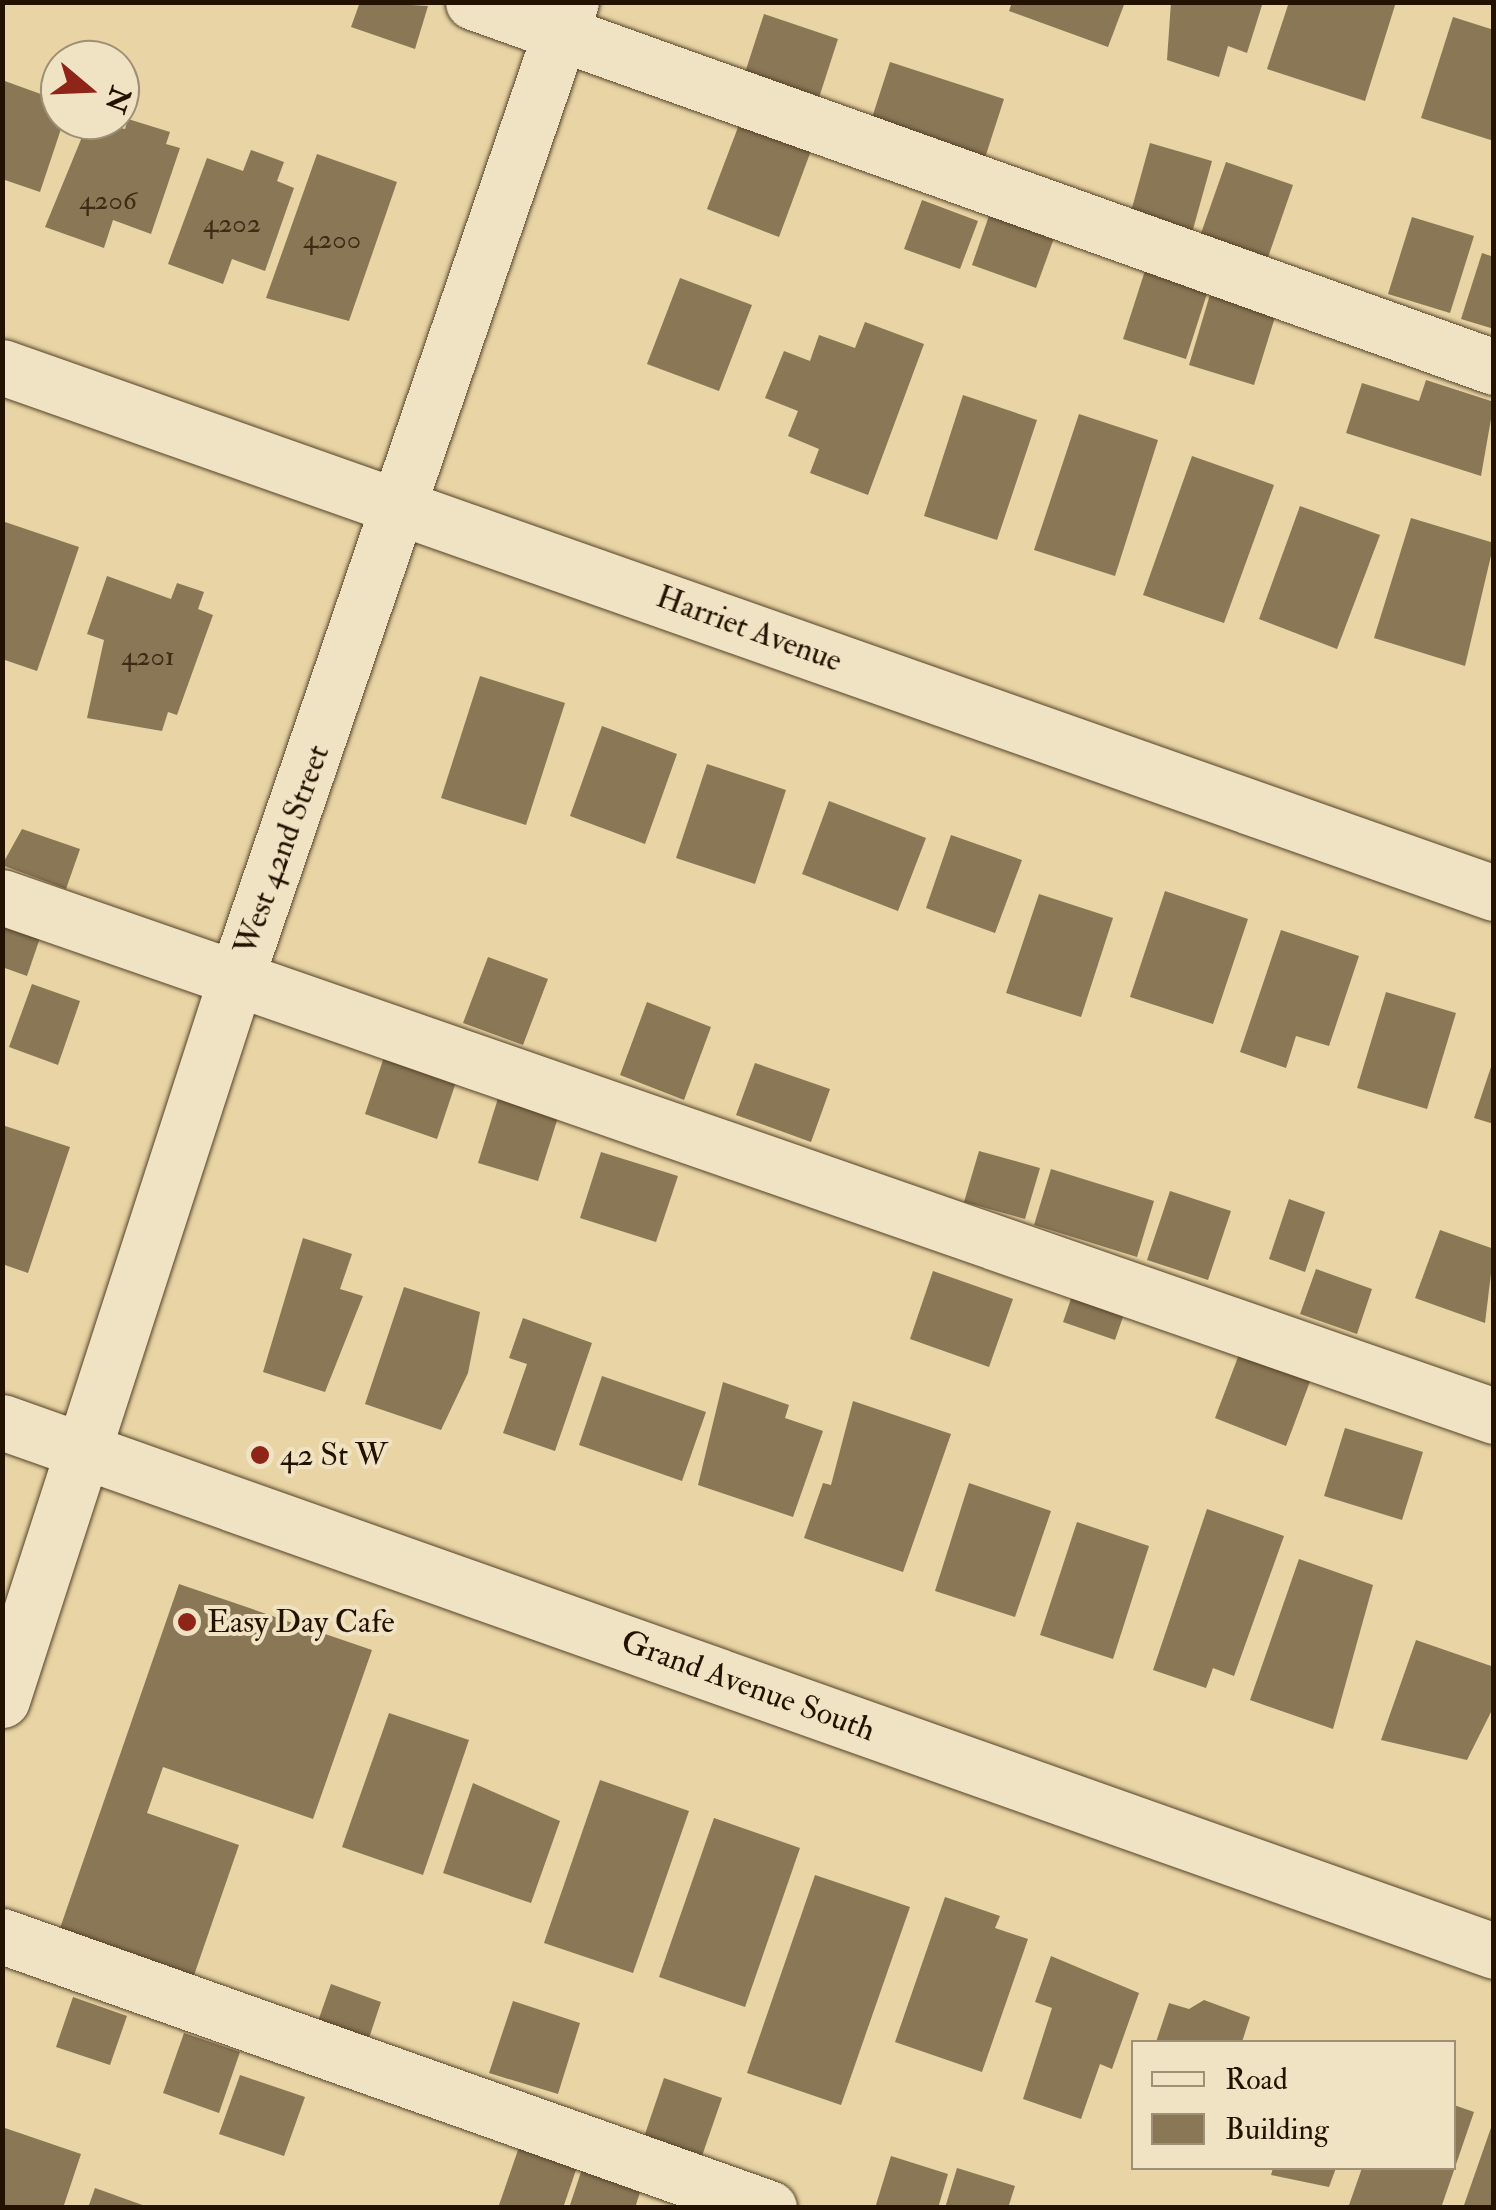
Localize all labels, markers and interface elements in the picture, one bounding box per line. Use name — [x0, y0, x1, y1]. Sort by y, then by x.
north arrow — [40, 40, 140, 140]
text: N — [96, 82, 138, 117]
house number: 4206 — [79, 184, 137, 218]
house number: 4202 — [203, 207, 261, 241]
house number: 4200 — [303, 223, 361, 257]
street label: Harriet Avenue — [651, 578, 847, 680]
house number: 4201 — [121, 640, 175, 674]
street label: West 42nd Street — [226, 740, 338, 960]
place label: 42 St W — [280, 1436, 388, 1474]
marker: 42 St W — [249, 1444, 271, 1466]
place label: Easy Day Cafe — [207, 1603, 395, 1641]
marker: Easy Day Cafe — [176, 1611, 198, 1633]
street label: Grand Avenue South — [616, 1622, 880, 1750]
legend — [1131, 2040, 1456, 2170]
text: Road — [1225, 2061, 1288, 2098]
text: Building — [1225, 2111, 1329, 2148]

